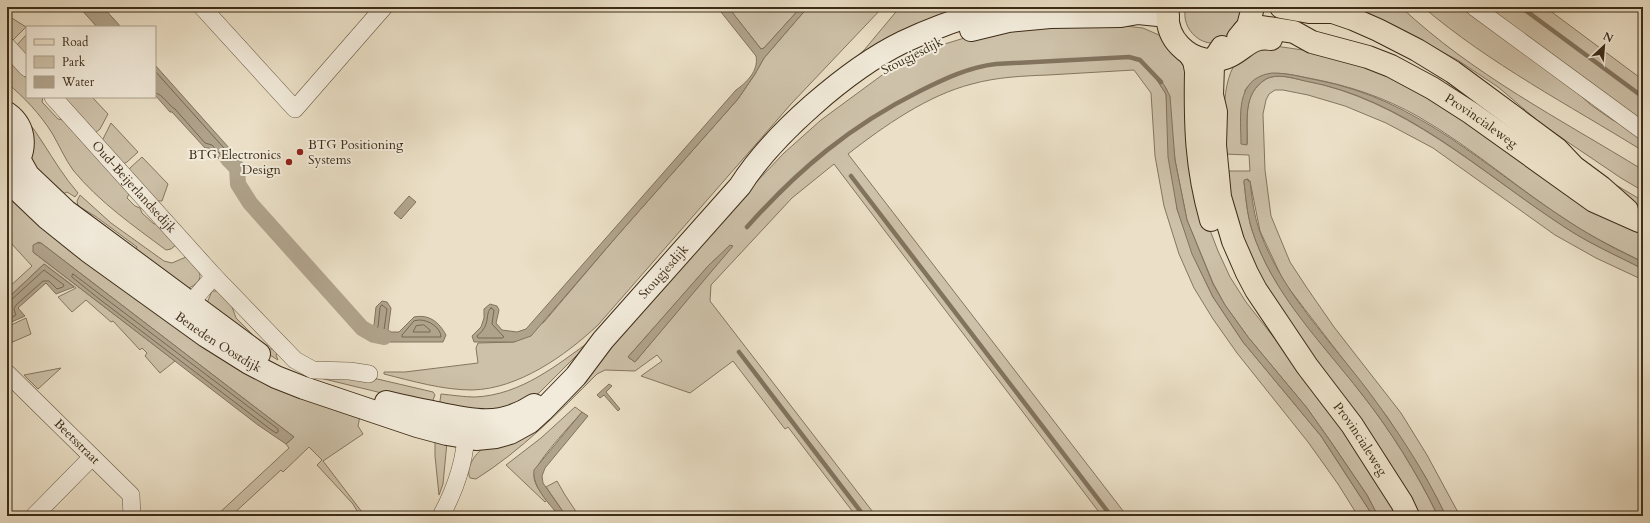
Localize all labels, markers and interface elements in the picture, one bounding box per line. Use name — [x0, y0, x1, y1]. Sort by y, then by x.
legend — [26, 26, 156, 98]
north arrow — [1584, 26, 1624, 66]
text: N — [1601, 29, 1616, 46]
street label: Stougjesdijk — [878, 33, 946, 79]
text: Road — [62, 34, 89, 50]
text: Park — [62, 54, 86, 70]
text: Water — [61, 74, 95, 90]
street label: Provincialeweg — [1441, 89, 1522, 153]
place label: BTG Positioning Systems — [308, 136, 404, 169]
street label: Oud-Beijerlandsedijk — [88, 137, 180, 237]
place label: BTG Electronics Design — [188, 146, 282, 179]
marker: BTG Positioning Systems — [295, 147, 305, 157]
marker: BTG Electronics Design — [284, 157, 294, 167]
street label: Stougjesdijk — [635, 241, 693, 303]
street label: Beneden Oostdijk — [171, 308, 265, 377]
street label: Provincialeweg — [1329, 399, 1392, 480]
street label: Beetsstraat — [50, 415, 104, 468]

